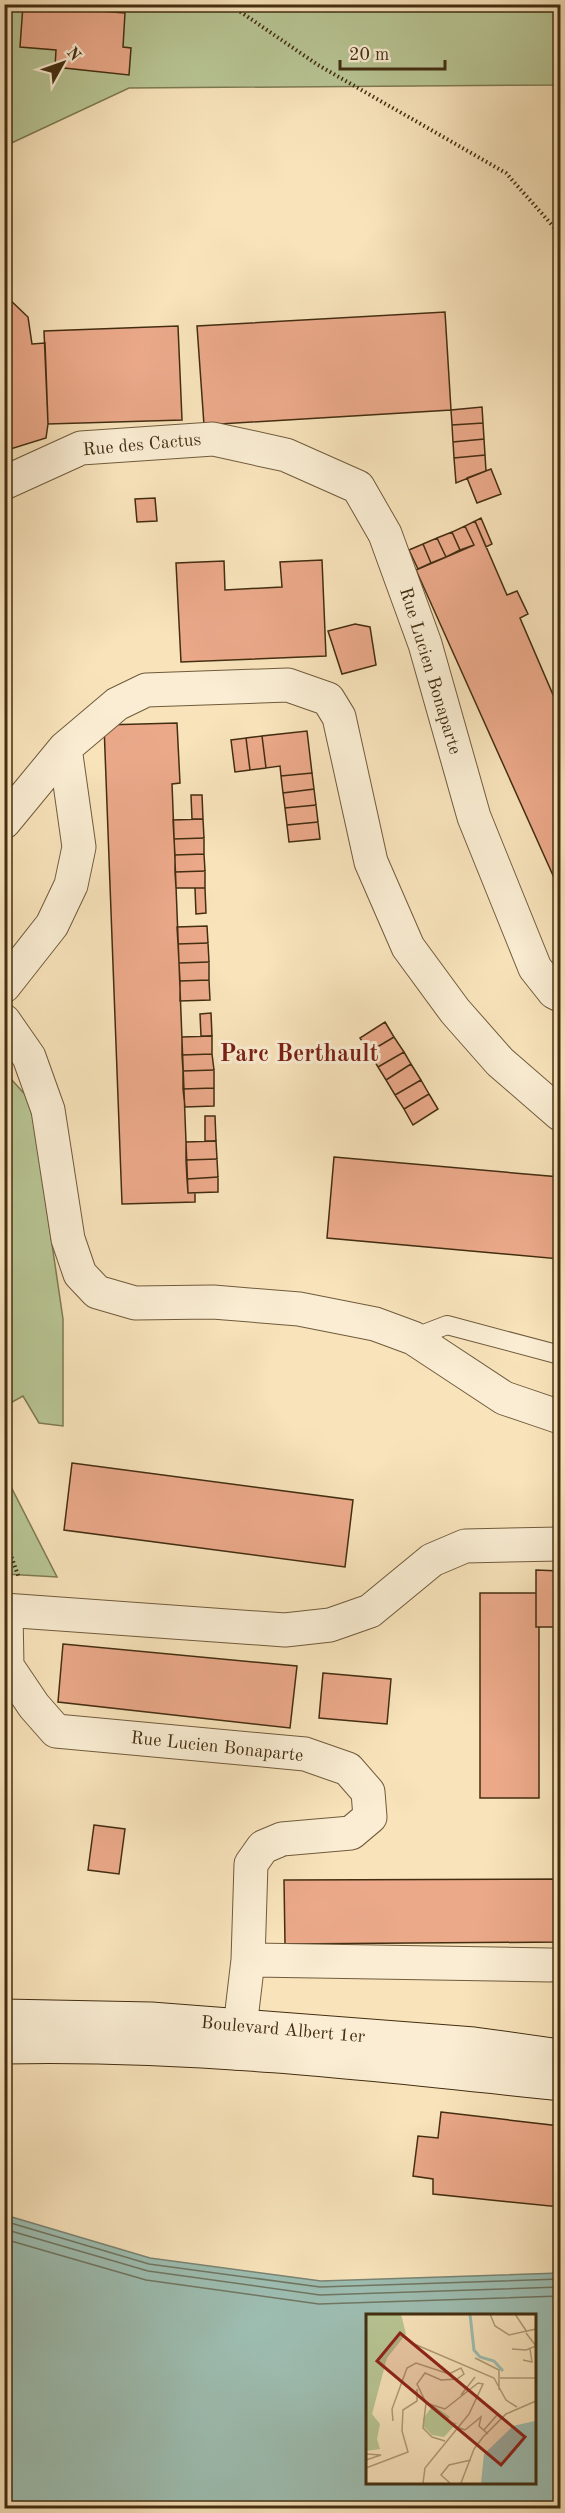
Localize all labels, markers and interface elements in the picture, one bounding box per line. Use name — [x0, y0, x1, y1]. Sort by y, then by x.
north arrow — [33, 33, 93, 93]
scale bar — [340, 33, 445, 71]
text: N — [63, 45, 84, 65]
text: 20 m — [349, 46, 389, 64]
street label: Rue des Cactus — [82, 431, 202, 459]
street label: Rue Lucien Bonaparte — [396, 585, 464, 757]
district label: Parc Berthault — [220, 1043, 379, 1067]
street label: Rue Lucien Bonaparte — [130, 1729, 304, 1765]
street label: Boulevard Albert 1er — [200, 2014, 366, 2046]
inset map — [366, 2314, 535, 2483]

